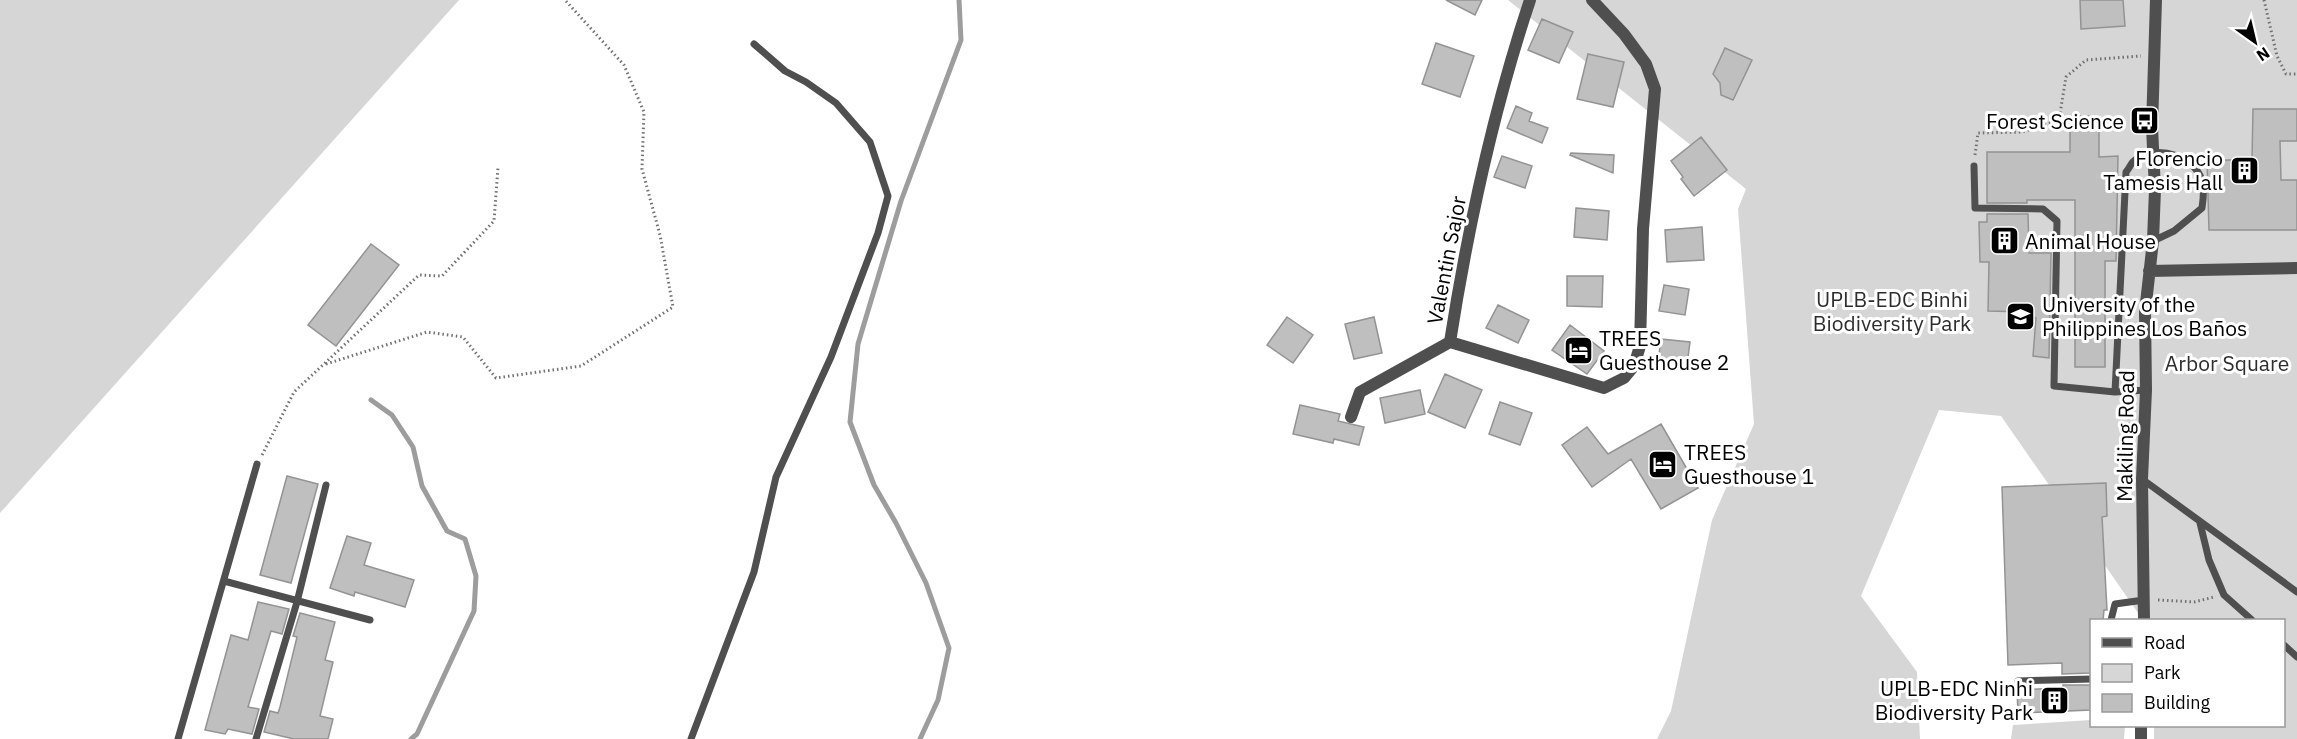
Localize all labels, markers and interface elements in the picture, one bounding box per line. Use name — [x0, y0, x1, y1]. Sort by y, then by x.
north arrow — [2225, 12, 2285, 72]
text: N — [2253, 43, 2274, 66]
bus stop icon: Forest Science — [2129, 105, 2161, 137]
place label: Forest Science — [1986, 107, 2124, 135]
place label: Florencio Tamesis Hall — [2103, 144, 2223, 196]
building icon: Florencio Tamesis Hall — [2228, 154, 2260, 186]
street label: Valentin Sajor — [1420, 193, 1472, 327]
building icon: Animal House — [1988, 225, 2020, 257]
place label: Animal House — [2025, 227, 2156, 255]
park label: UPLB-EDC Binhi Biodiversity Park — [1813, 285, 1971, 337]
place label: University of the Philippines Los Baños — [2042, 290, 2247, 342]
school or university icon: University of the Philippines Los Baños — [2005, 300, 2037, 332]
place label: TREES Guesthouse 2 — [1599, 324, 1729, 376]
hotel icon: TREES Guesthouse 2 — [1562, 334, 1594, 366]
park label: Arbor Square — [2165, 349, 2289, 377]
street label: Makiling Road — [2110, 370, 2140, 502]
place label: TREES Guesthouse 1 — [1684, 438, 1814, 490]
hotel icon: TREES Guesthouse 1 — [1647, 448, 1679, 480]
legend — [2090, 619, 2285, 727]
text: Road — [2144, 631, 2185, 654]
text: Park — [2144, 661, 2181, 684]
place label: UPLB-EDC Ninhi Biodiversity Park — [1875, 674, 2033, 726]
building icon: UPLB-EDC Ninhi Biodiversity Park — [2038, 684, 2070, 716]
text: Building — [2144, 691, 2211, 714]

